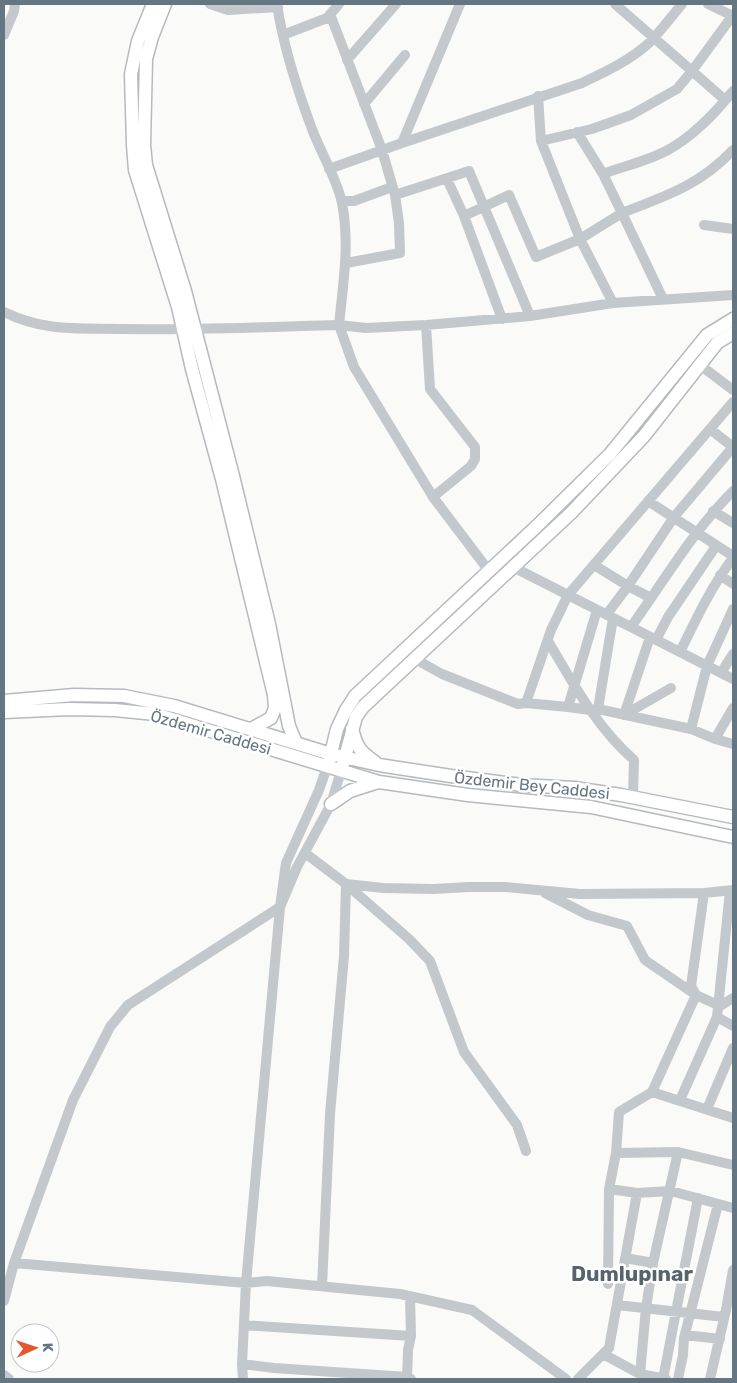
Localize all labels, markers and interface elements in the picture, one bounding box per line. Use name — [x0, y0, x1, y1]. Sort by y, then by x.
street label: Özdemir Caddesi — [148, 706, 273, 759]
street label: Özdemir Bey Caddesi — [453, 768, 611, 803]
district label: Dumlupınar — [571, 1261, 693, 1286]
north arrow — [10, 1323, 60, 1373]
text: K — [39, 1342, 56, 1353]

